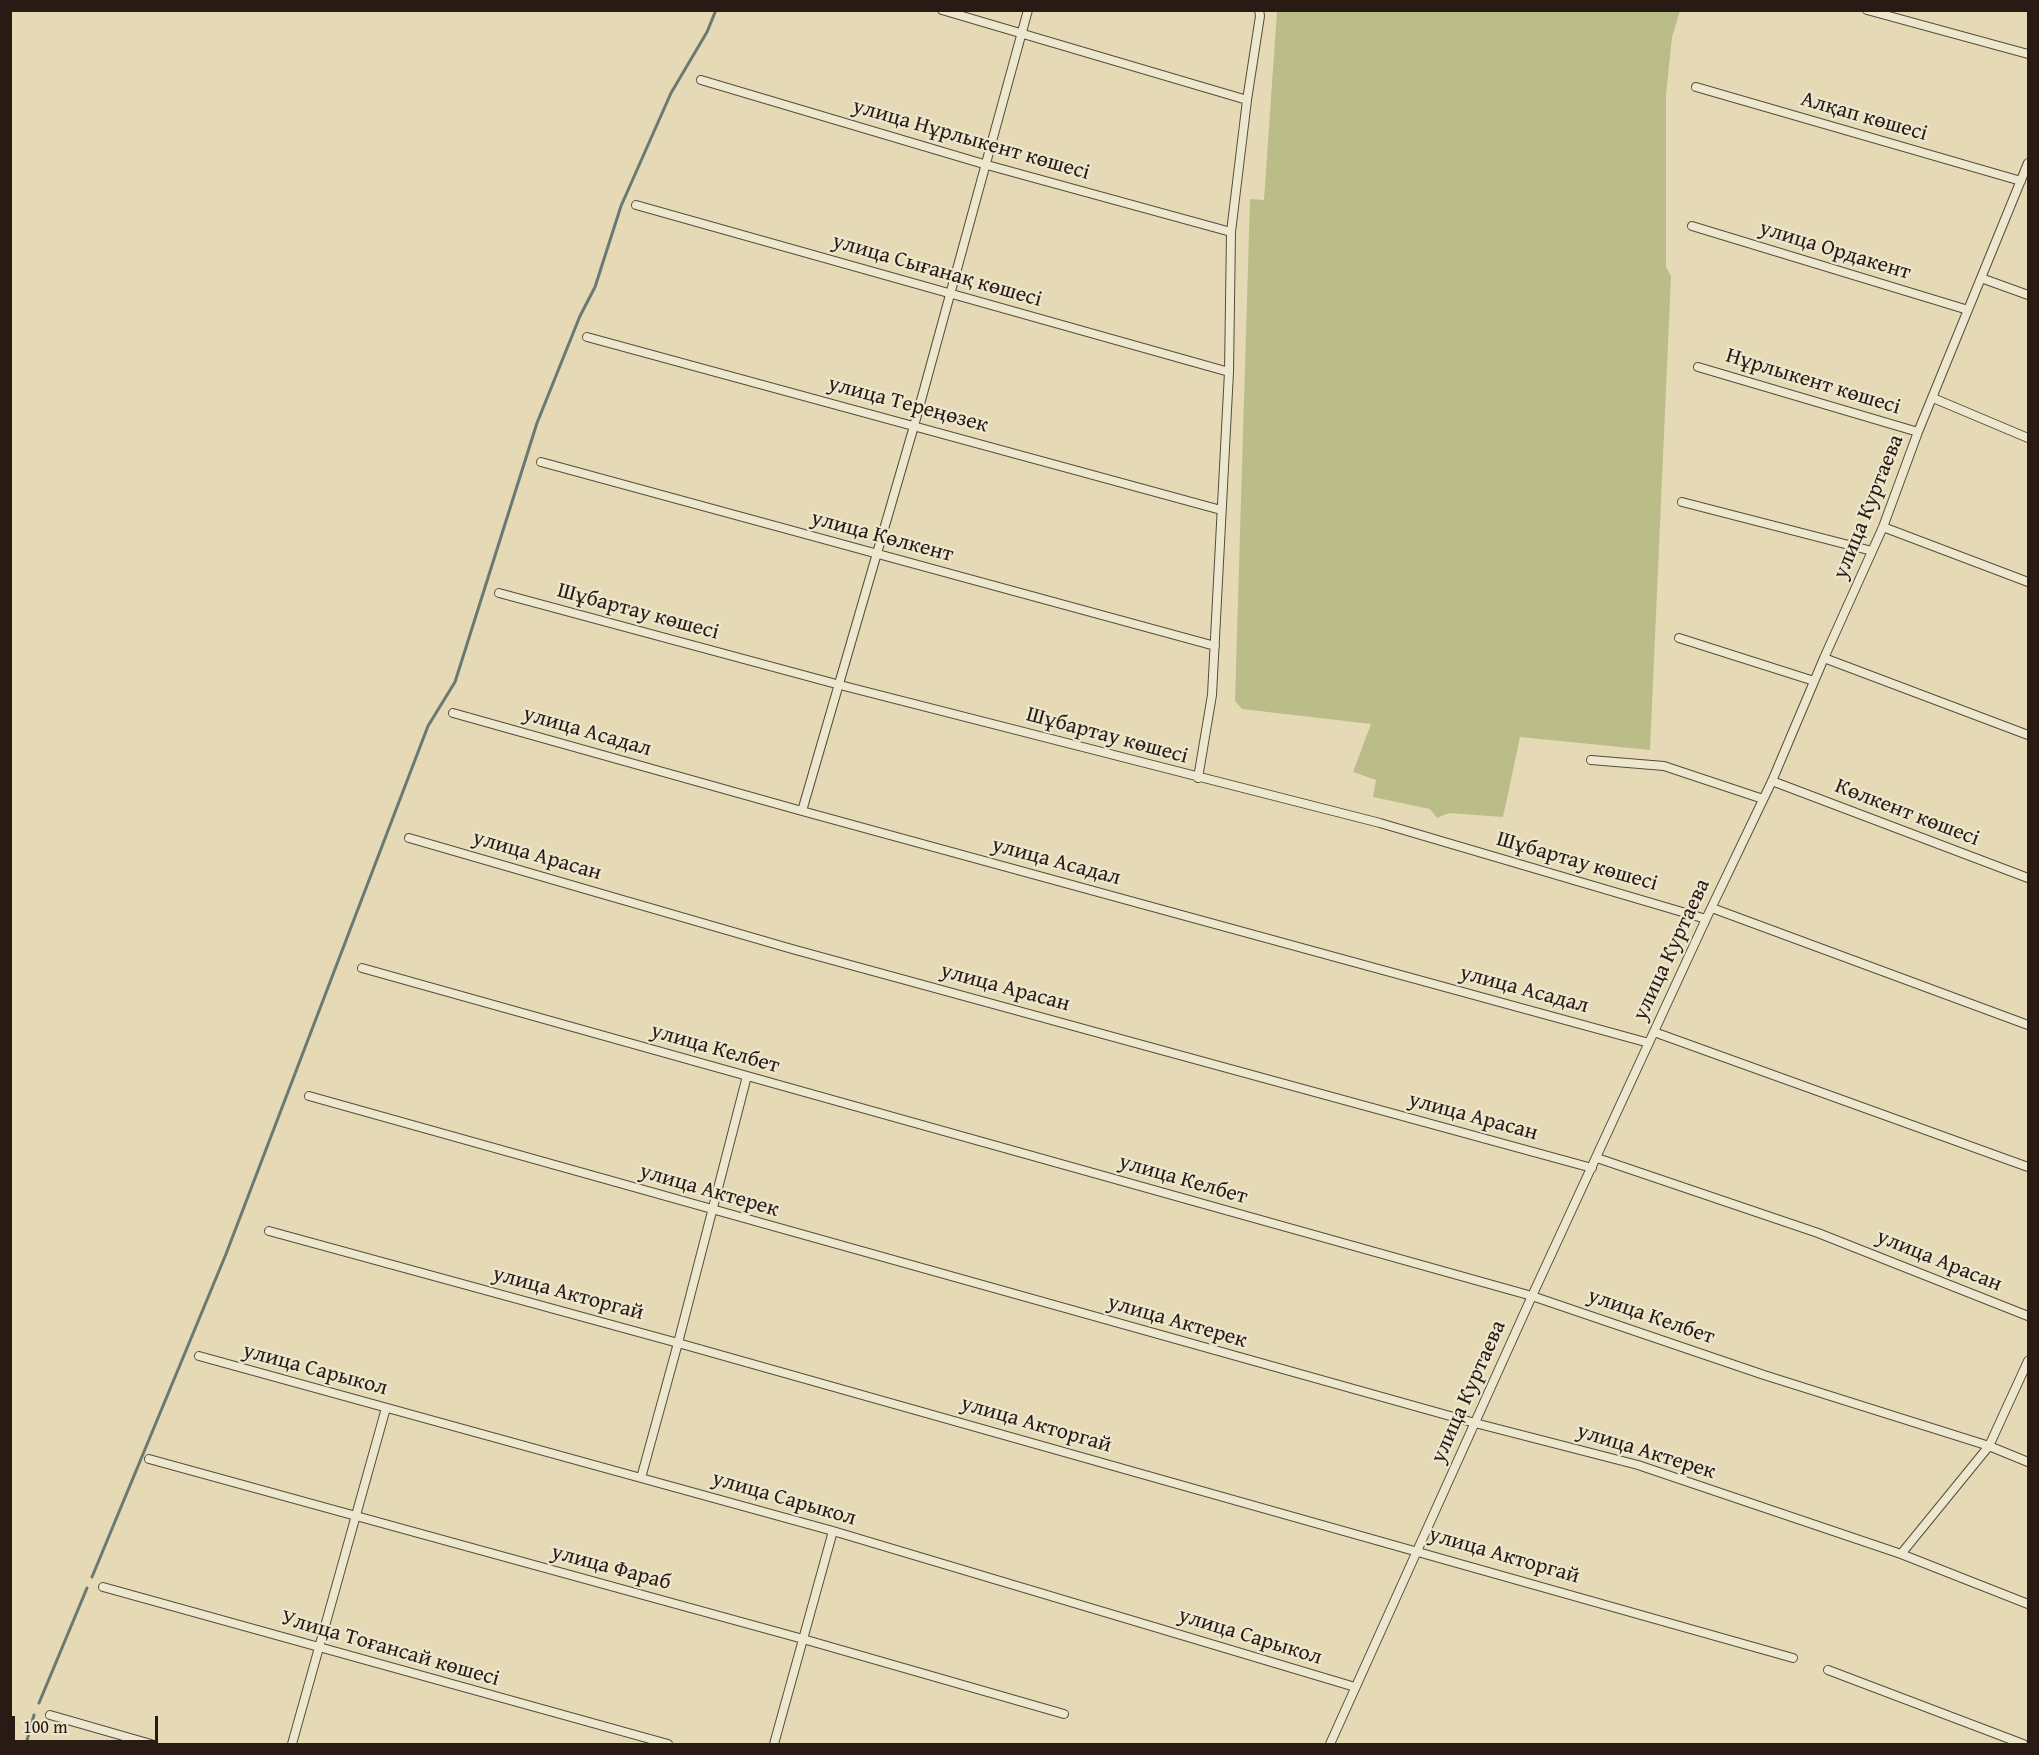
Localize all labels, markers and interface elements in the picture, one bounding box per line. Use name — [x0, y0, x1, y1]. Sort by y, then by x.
street label: Алқап көшесі — [1798, 86, 1930, 148]
street label: улица Нұрлыкент көшесі — [849, 93, 1093, 187]
street label: улица Ордакент — [1756, 215, 1914, 287]
street label: улица Сығанақ көшесі — [829, 228, 1045, 314]
street label: Нұрлыкент көшесі — [1722, 343, 1904, 421]
street label: улица Тереңөзек — [825, 371, 991, 439]
street label: улица Куртаева — [1828, 431, 1910, 583]
street label: улица Көлкент — [808, 505, 956, 569]
street label: Шұбартау көшесі — [554, 578, 722, 646]
street label: улица Асадал — [520, 701, 654, 763]
street label: Шұбартау көшесі — [1023, 702, 1191, 770]
street label: Көлкент көшесі — [1831, 773, 1983, 853]
street label: улица Арасан — [469, 825, 605, 887]
street label: Шұбартау көшесі — [1493, 826, 1661, 898]
street label: улица Асадал — [989, 832, 1123, 892]
street label: улица Куртаева — [1628, 875, 1716, 1025]
street label: улица Арасан — [937, 958, 1073, 1018]
street label: улица Асадал — [1457, 960, 1591, 1020]
street label: улица Келбет — [648, 1018, 782, 1080]
street label: улица Арасан — [1405, 1087, 1541, 1147]
street label: улица Келбет — [1116, 1149, 1250, 1211]
street label: улица Актерек — [636, 1159, 782, 1223]
street label: улица Арасан — [1872, 1224, 2006, 1298]
street label: улица Акторгай — [489, 1261, 647, 1327]
street label: улица Келбет — [1584, 1283, 1718, 1351]
street label: улица Актерек — [1104, 1290, 1250, 1354]
street label: улица Куртаева — [1426, 1317, 1512, 1467]
street label: улица Сарыкол — [240, 1338, 390, 1402]
street label: улица Акторгай — [958, 1391, 1114, 1459]
street label: улица Актерек — [1573, 1418, 1719, 1486]
street label: улица Сарыкол — [709, 1466, 859, 1532]
street label: улица Акторгай — [1426, 1522, 1582, 1590]
street label: улица Фараб — [548, 1539, 674, 1597]
street label: улица Сарыкол — [1175, 1603, 1325, 1671]
street label: Улица Тоғансай көшесі — [278, 1605, 502, 1693]
scale bar — [15, 1704, 160, 1742]
text: 100 m — [23, 1713, 68, 1740]

